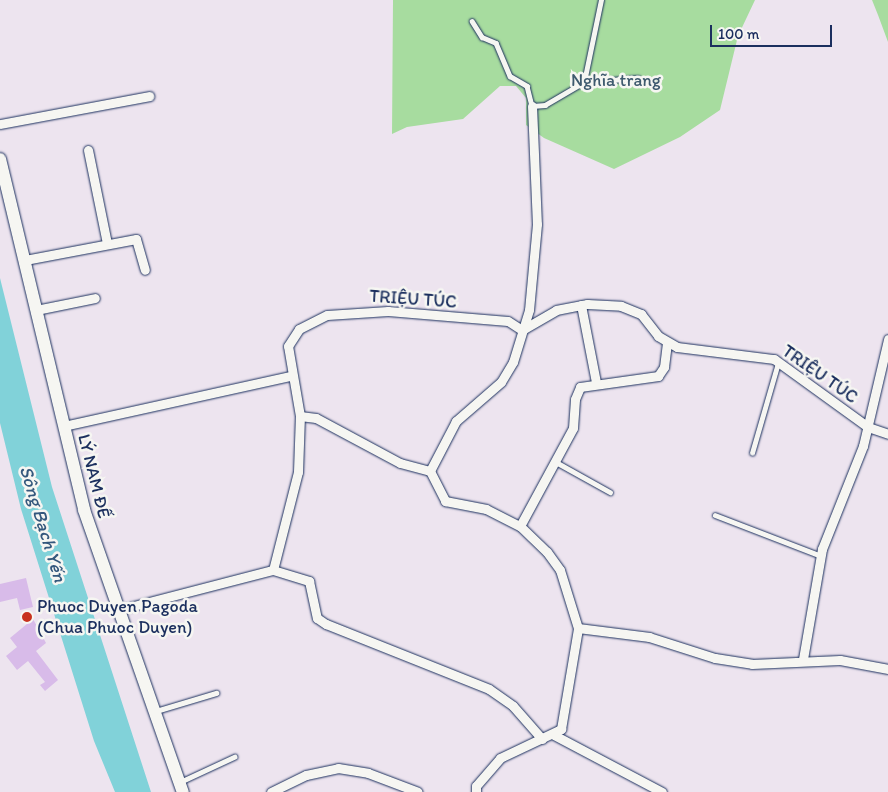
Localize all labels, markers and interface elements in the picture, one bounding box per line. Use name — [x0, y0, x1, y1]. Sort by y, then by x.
scale bar — [713, 15, 836, 47]
text: 100 m — [718, 25, 759, 43]
park label: Nghĩa trang — [571, 69, 661, 91]
street label: TRIỆU TÚC — [369, 285, 457, 313]
street label: TRIỆU TÚC — [778, 340, 862, 408]
street label: LÝ NAM ĐẾ — [73, 431, 115, 521]
water label: Sông Bạch Yến — [14, 463, 72, 585]
place label: Phuoc Duyen Pagoda (Chua Phuoc Duyen) — [37, 596, 197, 638]
marker: Phuoc Duyen Pagoda (Chua Phuoc Duyen) — [21, 611, 33, 623]

